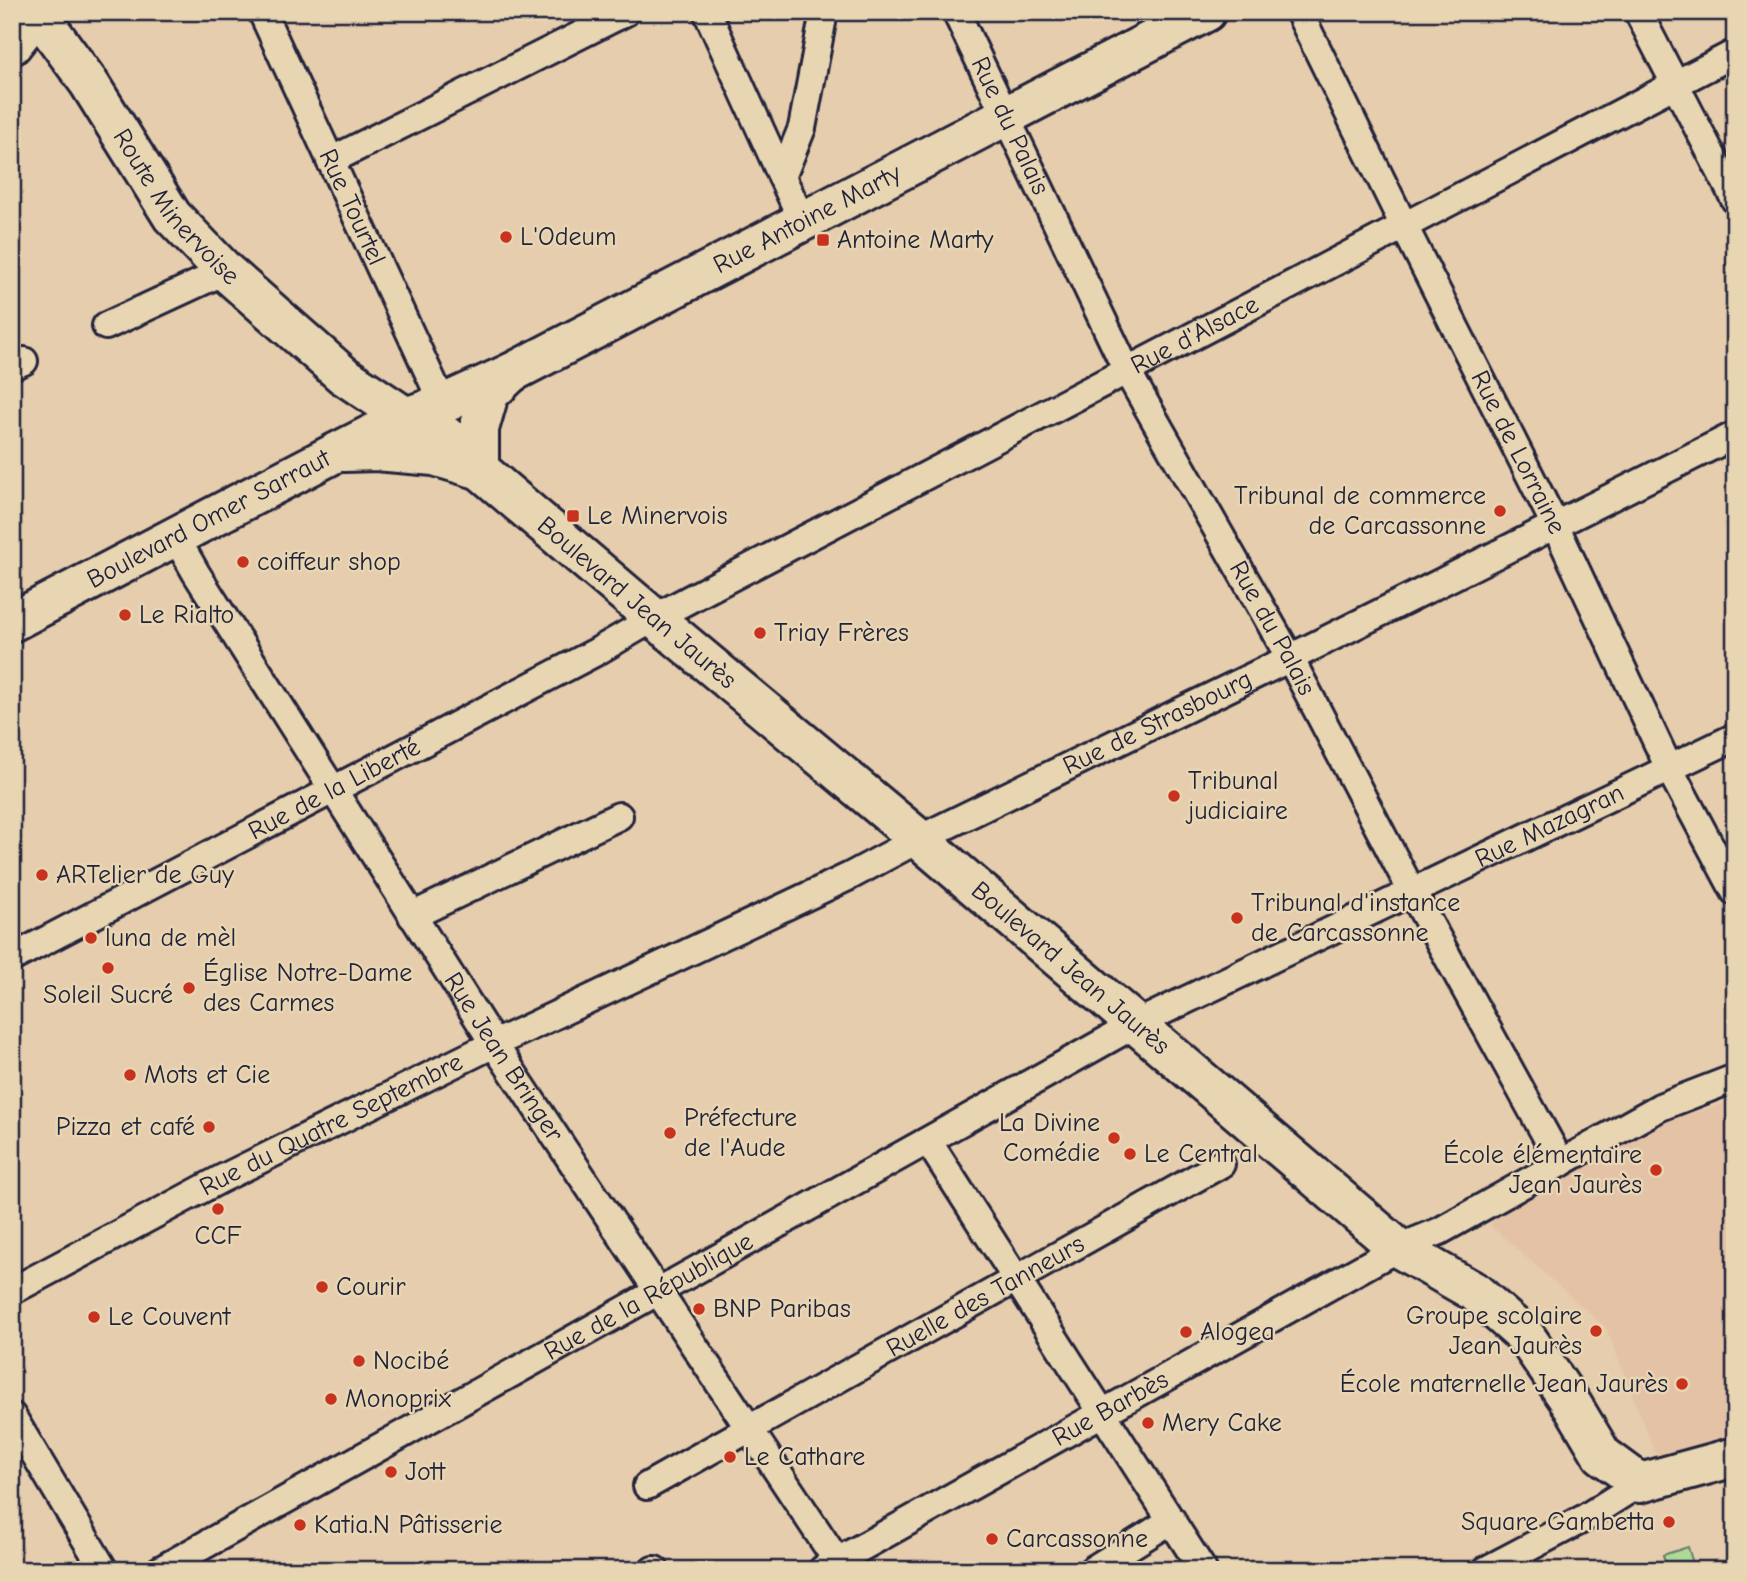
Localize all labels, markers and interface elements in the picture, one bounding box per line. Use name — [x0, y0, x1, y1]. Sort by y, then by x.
street label: Rue du Palais — [965, 52, 1056, 199]
street label: Route Minervoise — [106, 123, 245, 291]
street label: Rue Tourtel — [312, 144, 392, 270]
street label: Rue Antoine Marty — [709, 158, 906, 280]
place label: L'Odeum — [520, 222, 616, 252]
place label: Antoine Marty — [837, 225, 994, 255]
marker: L'Odeum — [498, 229, 514, 245]
marker: Antoine Marty — [815, 232, 831, 248]
street label: Rue d'Alsace — [1126, 289, 1264, 381]
street label: Rue de Lorraine — [1465, 366, 1572, 539]
street label: Boulevard Omer Sarraut — [82, 442, 337, 595]
place label: Tribunal de commerce de Carcassonne — [1234, 481, 1486, 541]
place label: Le Minervois — [587, 501, 728, 531]
marker: Tribunal de commerce de Carcassonne — [1492, 503, 1508, 519]
marker: Le Minervois — [565, 508, 581, 524]
street label: Boulevard Jean Jaurès — [531, 510, 742, 695]
place label: coiffeur shop — [257, 547, 401, 577]
marker: coiffeur shop — [235, 554, 251, 570]
street label: Rue du Palais — [1223, 556, 1322, 700]
place label: Le Rialto — [139, 600, 234, 630]
marker: Le Rialto — [117, 607, 133, 623]
place label: Triay Frères — [774, 618, 909, 648]
marker: Triay Frères — [752, 625, 768, 641]
street label: Rue de Strasbourg — [1058, 664, 1257, 781]
street label: Rue de la Liberté — [243, 732, 425, 846]
place label: Tribunal judiciaire — [1185, 766, 1288, 826]
street label: Rue Mazagran — [1470, 777, 1629, 874]
marker: Tribunal judiciaire — [1166, 788, 1182, 804]
place label: ARTelier de Guy — [56, 860, 234, 890]
marker: ARTelier de Guy — [34, 867, 50, 883]
street label: Boulevard Jean Jaurès — [965, 875, 1176, 1061]
place label: Tribunal d'instance de Carcassonne — [1251, 888, 1460, 948]
marker: Tribunal d'instance de Carcassonne — [1229, 910, 1245, 926]
place label: luna de mèl — [105, 923, 236, 953]
marker: luna de mèl — [83, 930, 99, 946]
place label: Église Notre-Dame des Carmes — [203, 957, 412, 1018]
marker: Soleil Sucré — [100, 960, 116, 976]
street label: Rue Jean Bringer — [438, 967, 570, 1148]
place label: Soleil Sucré — [43, 980, 173, 1010]
marker: Église Notre-Dame des Carmes — [181, 980, 197, 996]
street label: Rue du Quatre Septembre — [195, 1047, 468, 1203]
place label: Mots et Cie — [144, 1060, 270, 1090]
marker: Mots et Cie — [122, 1067, 138, 1083]
place label: Préfecture de l'Aude — [684, 1103, 797, 1163]
place label: La Divine Comédie — [999, 1108, 1100, 1168]
place label: Pizza et café — [56, 1112, 195, 1142]
marker: Pizza et café — [201, 1119, 217, 1135]
marker: Préfecture de l'Aude — [662, 1125, 678, 1141]
marker: La Divine Comédie — [1106, 1130, 1122, 1146]
place label: Le Central — [1144, 1139, 1258, 1169]
place label: École élémentaire Jean Jaurès — [1443, 1139, 1642, 1200]
marker: Le Central — [1122, 1146, 1138, 1162]
marker: École élémentaire Jean Jaurès — [1648, 1162, 1664, 1178]
marker: CCF — [210, 1201, 226, 1217]
place label: CCF — [195, 1221, 241, 1251]
street label: Rue de la République — [539, 1226, 758, 1367]
street label: Ruelle des Tanneurs — [881, 1229, 1090, 1364]
place label: Courir — [336, 1272, 406, 1302]
marker: Courir — [314, 1279, 330, 1295]
place label: BNP Paribas — [713, 1294, 851, 1324]
marker: BNP Paribas — [691, 1301, 707, 1317]
place label: Groupe scolaire Jean Jaurès — [1406, 1301, 1582, 1361]
place label: Le Couvent — [108, 1302, 232, 1332]
marker: Le Couvent — [86, 1309, 102, 1325]
place label: Alogea — [1200, 1317, 1275, 1347]
marker: Groupe scolaire Jean Jaurès — [1588, 1323, 1604, 1339]
marker: Alogea — [1178, 1324, 1194, 1340]
place label: Nocibé — [373, 1346, 449, 1376]
marker: Nocibé — [351, 1353, 367, 1369]
street label: Rue Barbès — [1047, 1364, 1174, 1453]
place label: École maternelle Jean Jaurès — [1340, 1368, 1668, 1399]
marker: École maternelle Jean Jaurès — [1674, 1376, 1690, 1392]
place label: Monoprix — [345, 1384, 452, 1414]
marker: Monoprix — [323, 1391, 339, 1407]
place label: Mery Cake — [1162, 1408, 1282, 1438]
marker: Mery Cake — [1140, 1415, 1156, 1431]
place label: Le Cathare — [744, 1442, 865, 1472]
marker: Le Cathare — [722, 1449, 738, 1465]
place label: Jott — [405, 1457, 447, 1487]
marker: Jott — [383, 1464, 399, 1480]
place label: Square Gambetta — [1461, 1507, 1655, 1537]
place label: Katia.N Pâtisserie — [314, 1510, 503, 1540]
marker: Square Gambetta — [1661, 1514, 1677, 1530]
marker: Katia.N Pâtisserie — [292, 1517, 308, 1533]
place label: Carcassonne — [1006, 1524, 1148, 1554]
marker: Carcassonne — [984, 1531, 1000, 1547]

